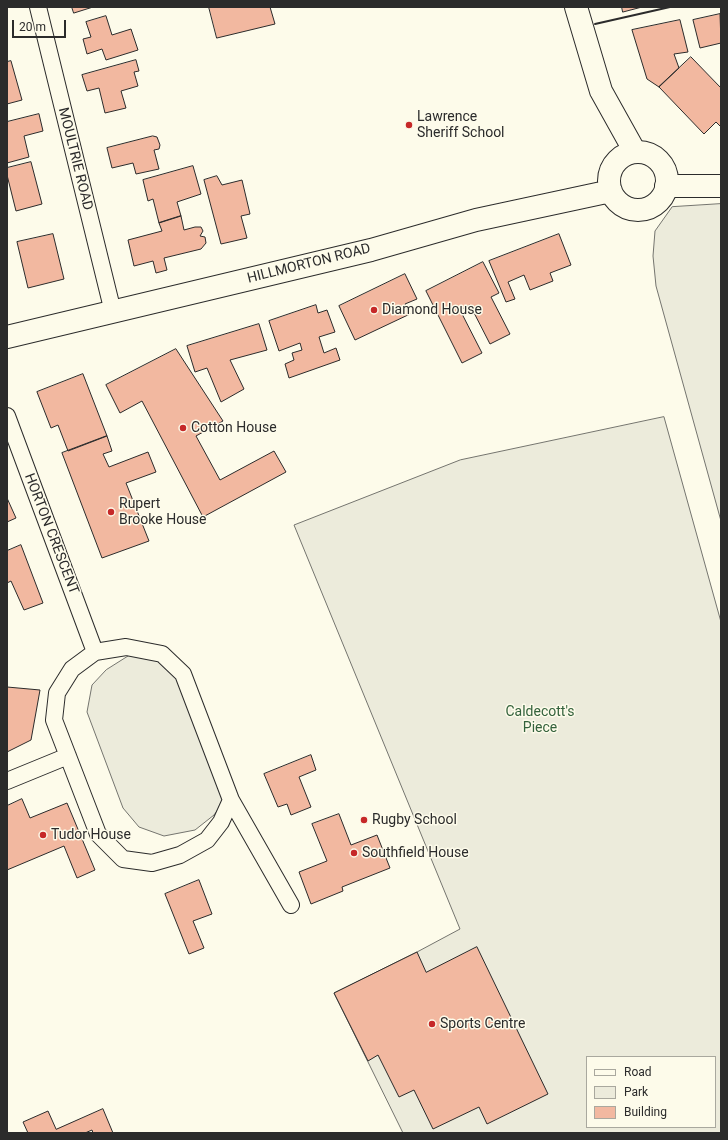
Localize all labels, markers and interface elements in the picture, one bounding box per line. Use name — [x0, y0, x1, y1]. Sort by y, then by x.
scale bar — [14, 12, 68, 38]
text: 20 m — [19, 20, 46, 34]
street label: MOULTRIE ROAD — [54, 106, 96, 212]
place label: Lawrence Sheriff School — [417, 109, 505, 142]
marker: Lawrence Sheriff School — [404, 120, 414, 130]
street label: HILLMORTON ROAD — [246, 241, 372, 287]
place label: Diamond House — [382, 302, 482, 318]
marker: Diamond House — [369, 305, 379, 315]
place label: Cotton House — [191, 420, 277, 436]
marker: Cotton House — [178, 423, 188, 433]
street label: HORTON CRESCENT — [20, 471, 82, 597]
place label: Rupert Brooke House — [119, 496, 206, 528]
marker: Rupert Brooke House — [106, 507, 116, 517]
park label: Caldecott's Piece — [505, 704, 575, 736]
place label: Rugby School — [372, 812, 457, 828]
marker: Rugby School — [359, 815, 369, 825]
place label: Tudor House — [51, 827, 131, 843]
marker: Tudor House — [38, 830, 48, 840]
place label: Southfield House — [362, 845, 469, 861]
marker: Southfield House — [349, 848, 359, 858]
place label: Sports Centre — [440, 1016, 525, 1032]
marker: Sports Centre — [427, 1019, 437, 1029]
legend — [586, 1056, 716, 1128]
text: Road — [624, 1065, 652, 1079]
text: Park — [624, 1085, 648, 1099]
text: Building — [624, 1105, 667, 1119]

